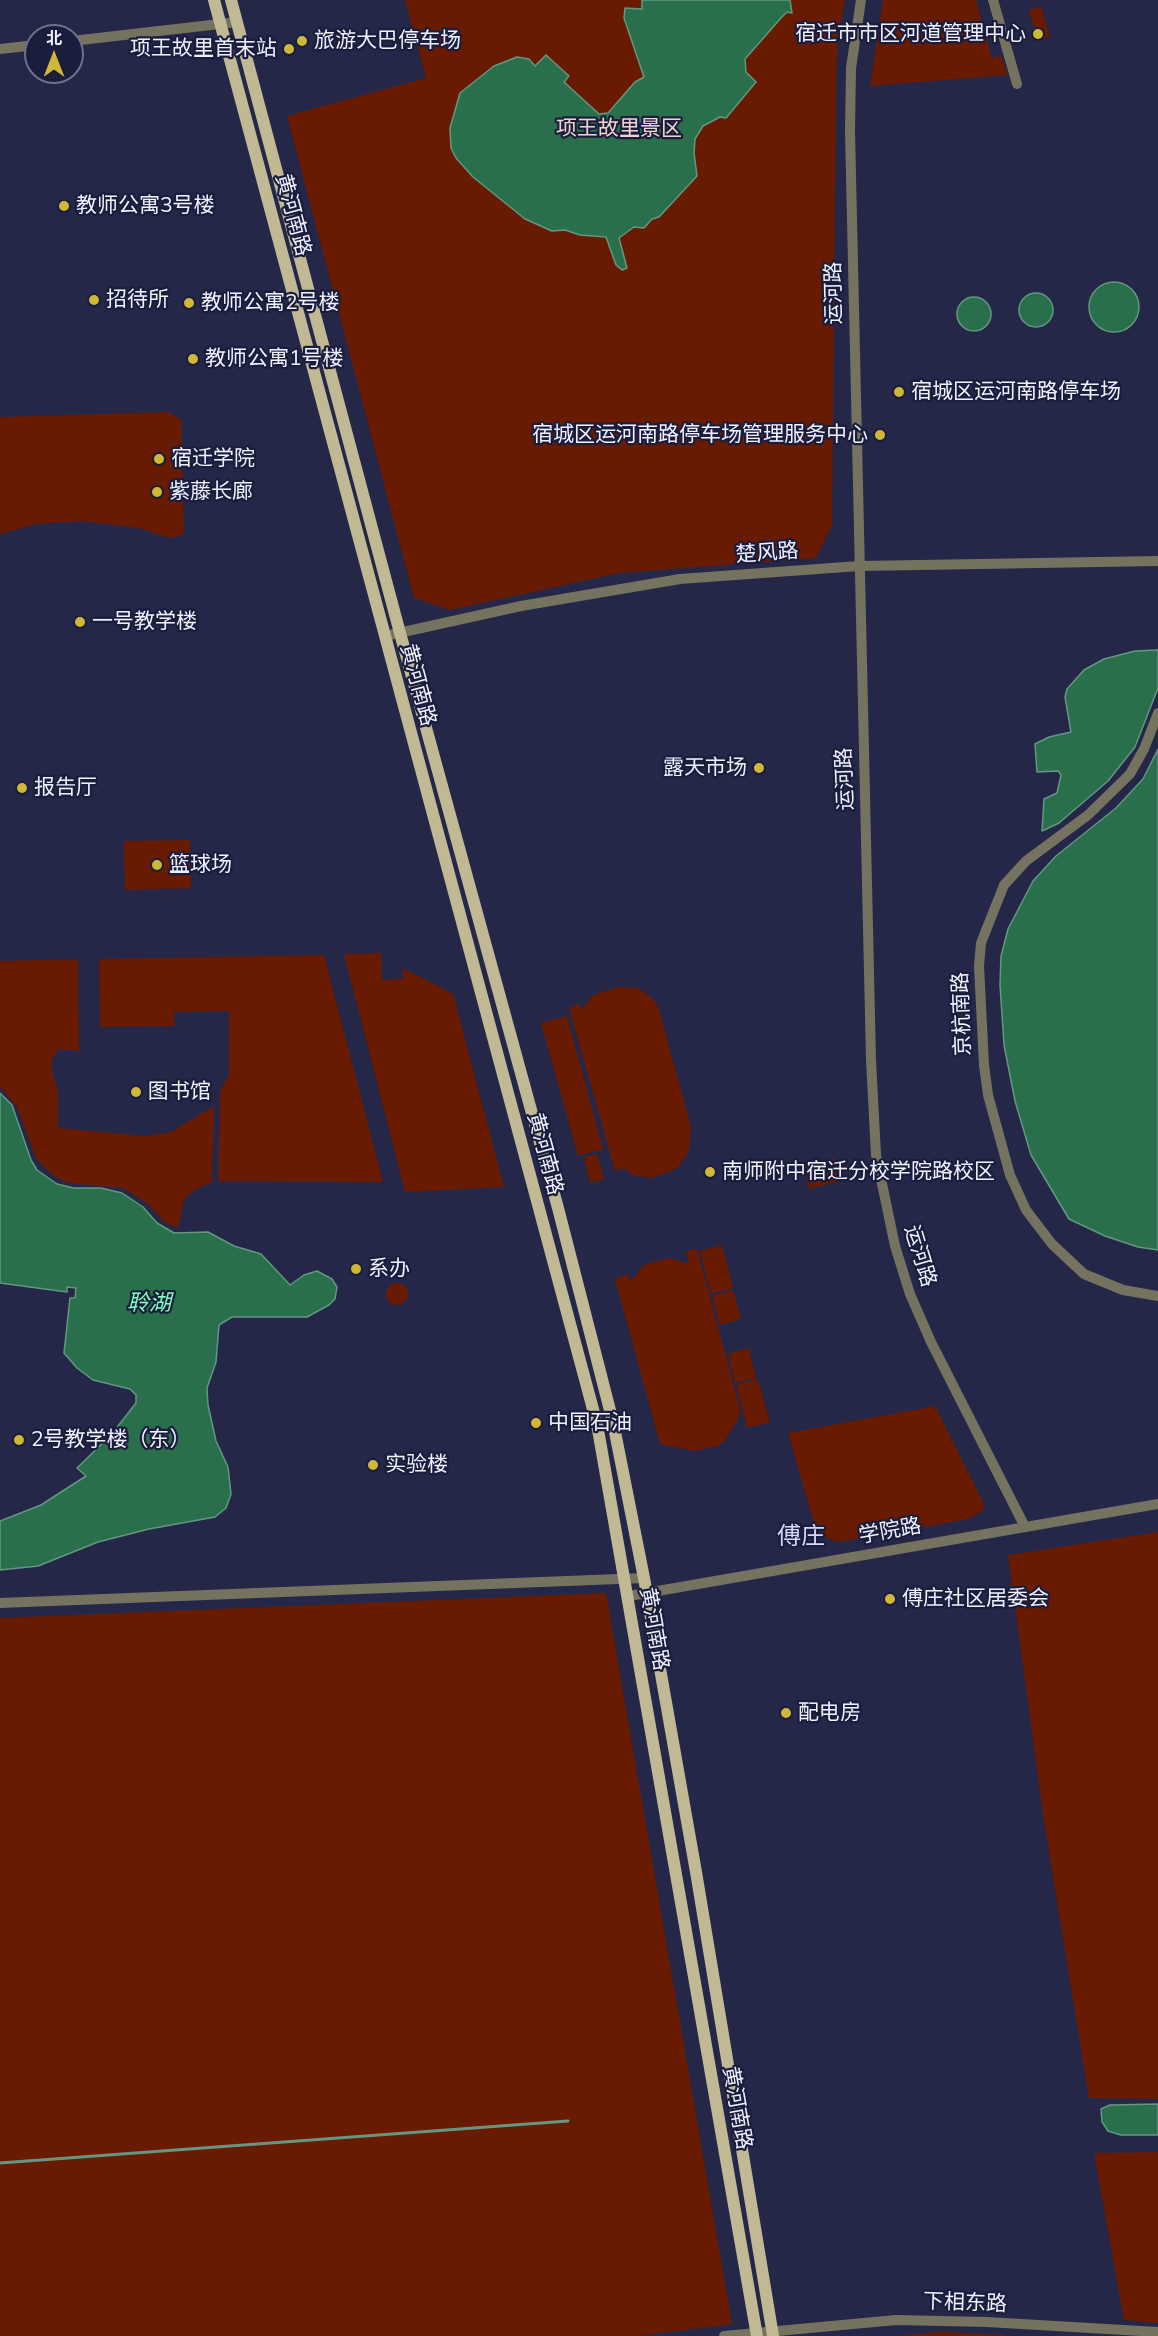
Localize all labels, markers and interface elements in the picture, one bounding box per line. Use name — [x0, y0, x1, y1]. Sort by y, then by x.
place label: 宿迁市市区河道管理中心 — [795, 21, 1026, 47]
north arrow — [24, 24, 84, 84]
marker: 宿迁市市区河道管理中心 — [1031, 27, 1045, 41]
text: 北 — [46, 28, 62, 48]
place label: 旅游大巴停车场 — [314, 28, 461, 54]
marker: 旅游大巴停车场 — [295, 34, 309, 48]
place label: 项王故里首末站 — [130, 36, 277, 62]
marker: 项王故里首末站 — [282, 42, 296, 56]
park label: 项王故里景区 — [556, 116, 682, 142]
street label: 黄河南路 — [270, 171, 316, 259]
place label: 教师公寓3号楼 — [76, 193, 215, 219]
marker: 教师公寓3号楼 — [57, 199, 71, 213]
street label: 运河路 — [821, 261, 847, 325]
place label: 招待所 — [106, 287, 169, 313]
place label: 教师公寓2号楼 — [201, 290, 340, 316]
marker: 招待所 — [87, 293, 101, 307]
marker: 教师公寓2号楼 — [182, 296, 196, 310]
place label: 教师公寓1号楼 — [205, 346, 344, 372]
marker: 教师公寓1号楼 — [186, 352, 200, 366]
place label: 宿城区运河南路停车场 — [911, 379, 1121, 405]
marker: 宿城区运河南路停车场 — [892, 385, 906, 399]
place label: 宿城区运河南路停车场管理服务中心 — [532, 422, 868, 448]
marker: 宿城区运河南路停车场管理服务中心 — [873, 428, 887, 442]
place label: 宿迁学院 — [171, 446, 255, 472]
marker: 宿迁学院 — [152, 452, 166, 466]
place label: 紫藤长廊 — [169, 479, 253, 505]
marker: 紫藤长廊 — [150, 485, 164, 499]
street label: 楚风路 — [735, 538, 799, 568]
place label: 一号教学楼 — [92, 609, 197, 635]
marker: 一号教学楼 — [73, 615, 87, 629]
street label: 黄河南路 — [395, 641, 441, 729]
street label: 运河路 — [831, 747, 859, 811]
place label: 露天市场 — [663, 755, 747, 781]
marker: 露天市场 — [752, 761, 766, 775]
place label: 报告厅 — [34, 775, 97, 801]
marker: 报告厅 — [15, 781, 29, 795]
place label: 篮球场 — [169, 852, 232, 878]
marker: 篮球场 — [150, 858, 164, 872]
street label: 京杭南路 — [948, 972, 976, 1056]
place label: 图书馆 — [148, 1079, 211, 1105]
marker: 图书馆 — [129, 1085, 143, 1099]
street label: 黄河南路 — [522, 1110, 568, 1198]
place label: 南师附中宿迁分校学院路校区 — [722, 1159, 995, 1185]
marker: 南师附中宿迁分校学院路校区 — [703, 1165, 717, 1179]
street label: 运河路 — [899, 1222, 941, 1290]
place label: 系办 — [368, 1256, 410, 1282]
marker: 系办 — [349, 1262, 363, 1276]
water label: 聆湖 — [127, 1290, 171, 1316]
place label: 中国石油 — [548, 1410, 632, 1436]
marker: 中国石油 — [529, 1416, 543, 1430]
place label: 2号教学楼（东） — [31, 1427, 191, 1453]
marker: 2号教学楼（东） — [12, 1433, 26, 1447]
place label: 实验楼 — [385, 1452, 448, 1478]
marker: 实验楼 — [366, 1458, 380, 1472]
street label: 学院路 — [857, 1513, 923, 1549]
district label: 傅庄 — [777, 1523, 825, 1551]
street label: 黄河南路 — [634, 1585, 674, 1673]
place label: 傅庄社区居委会 — [902, 1586, 1049, 1612]
marker: 傅庄社区居委会 — [883, 1592, 897, 1606]
place label: 配电房 — [798, 1700, 861, 1726]
marker: 配电房 — [779, 1706, 793, 1720]
street label: 黄河南路 — [717, 2064, 757, 2152]
street label: 下相东路 — [923, 2289, 1007, 2317]

